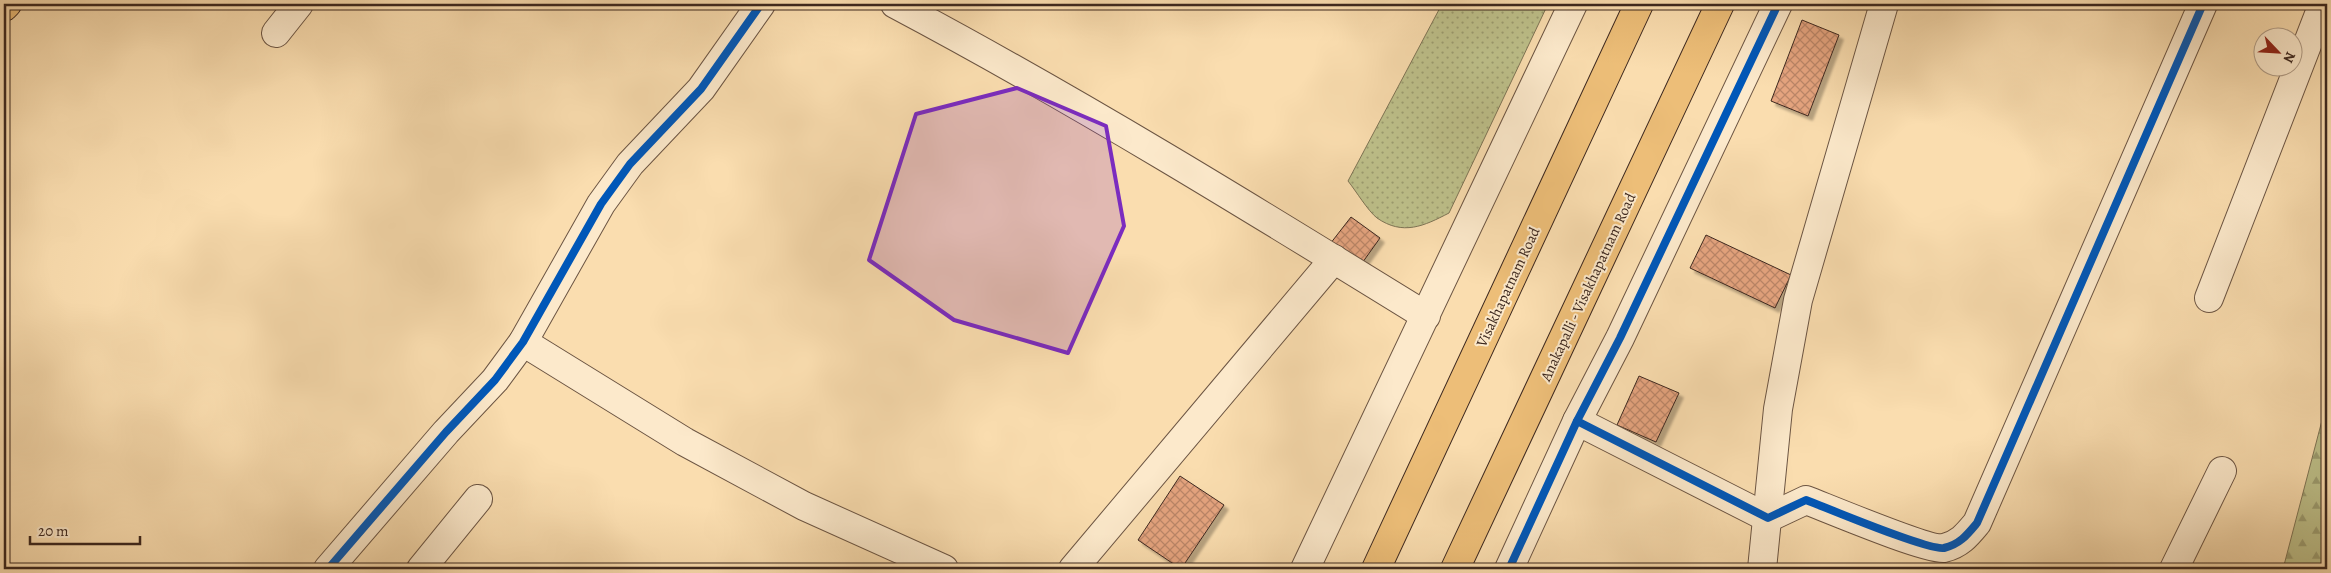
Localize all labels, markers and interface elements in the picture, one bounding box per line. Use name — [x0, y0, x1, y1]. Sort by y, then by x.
north arrow — [2254, 28, 2304, 78]
text: N — [2279, 49, 2300, 66]
street label: Anakapalli - Visakhapatnam Road — [1535, 189, 1641, 385]
street label: Visakhapatnam Road — [1471, 223, 1545, 351]
scale bar — [30, 513, 140, 545]
text: 20 m — [38, 521, 69, 541]

